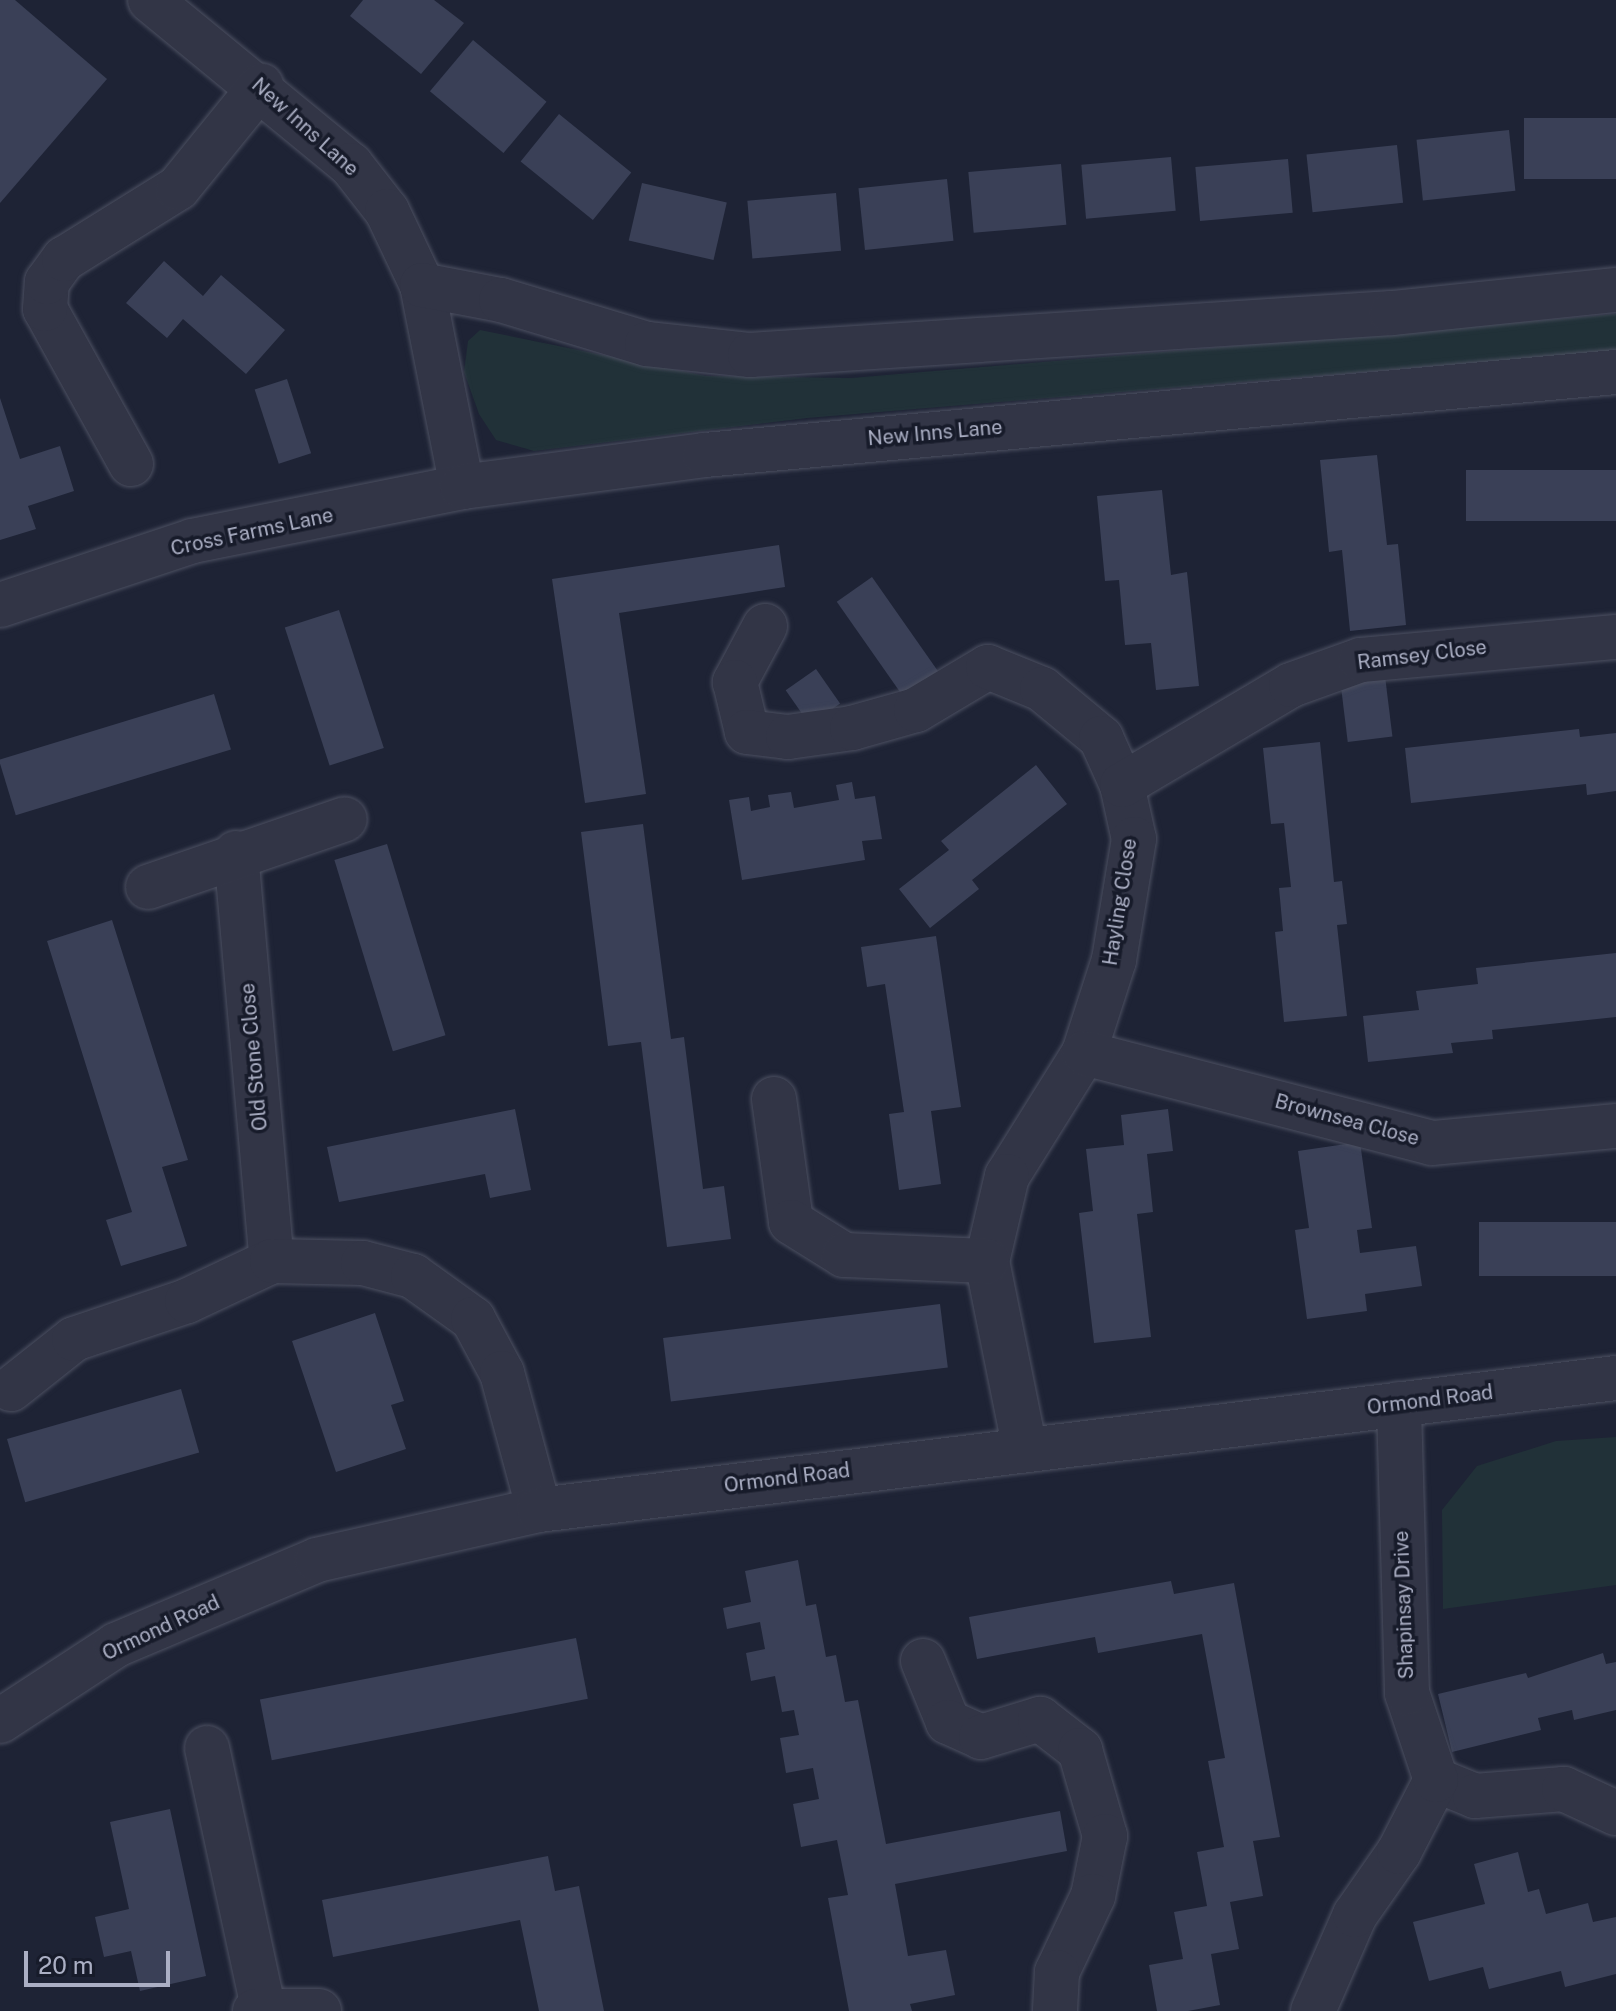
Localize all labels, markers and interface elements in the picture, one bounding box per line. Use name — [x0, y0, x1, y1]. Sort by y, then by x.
street label: New Inns Lane — [247, 73, 363, 181]
street label: New Inns Lane — [867, 415, 1003, 451]
street label: Cross Farms Lane — [169, 503, 335, 561]
street label: Ramsey Close — [1356, 635, 1488, 675]
street label: Hayling Close — [1098, 837, 1142, 967]
street label: Old Stone Close — [236, 982, 272, 1132]
street label: Brownsea Close — [1272, 1089, 1422, 1151]
street label: Ormond Road — [1366, 1380, 1494, 1420]
street label: Ormond Road — [723, 1458, 851, 1498]
street label: Shapinsay Drive — [1389, 1530, 1419, 1680]
street label: Ormond Road — [99, 1590, 223, 1666]
scale bar — [28, 1935, 174, 1985]
text: 20 m — [38, 1951, 94, 1979]

